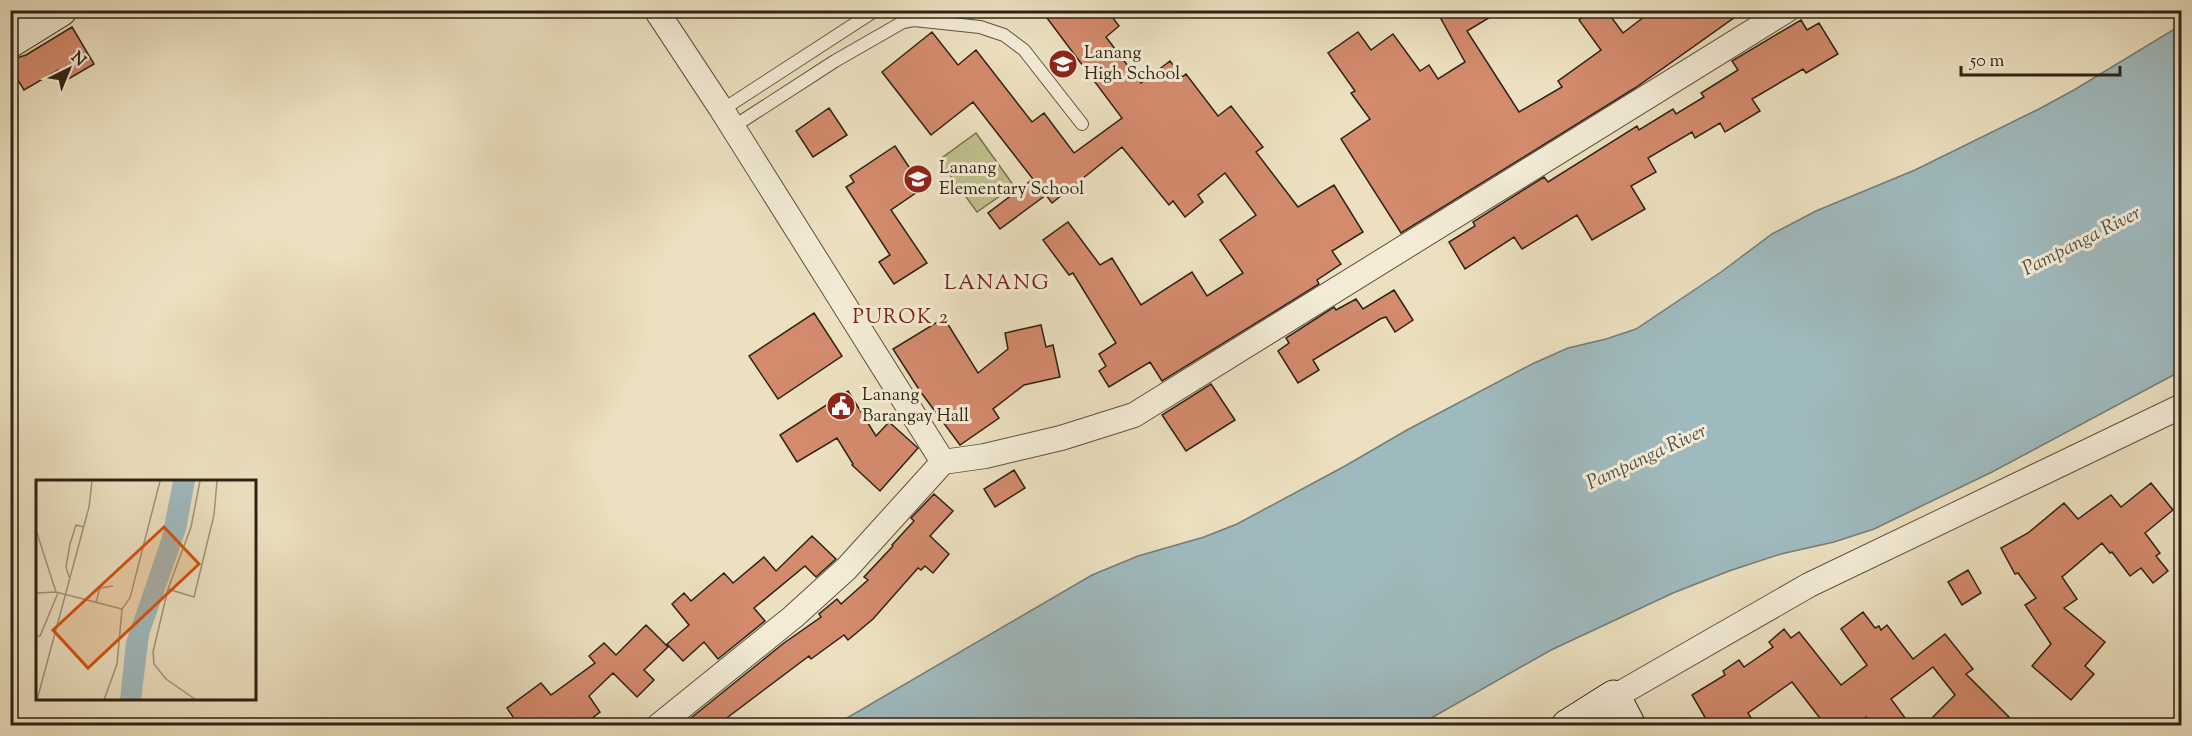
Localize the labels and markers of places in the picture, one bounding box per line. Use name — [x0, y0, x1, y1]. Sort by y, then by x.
place label: Lanang High School — [1084, 41, 1180, 88]
school or university icon: Lanang High School — [1047, 48, 1079, 80]
place label: Lanang Elementary School — [939, 156, 1084, 203]
school or university icon: Lanang Elementary School — [902, 163, 934, 195]
place label: Lanang Barangay Hall — [862, 383, 969, 430]
public building icon: Lanang Barangay Hall — [825, 390, 857, 422]

